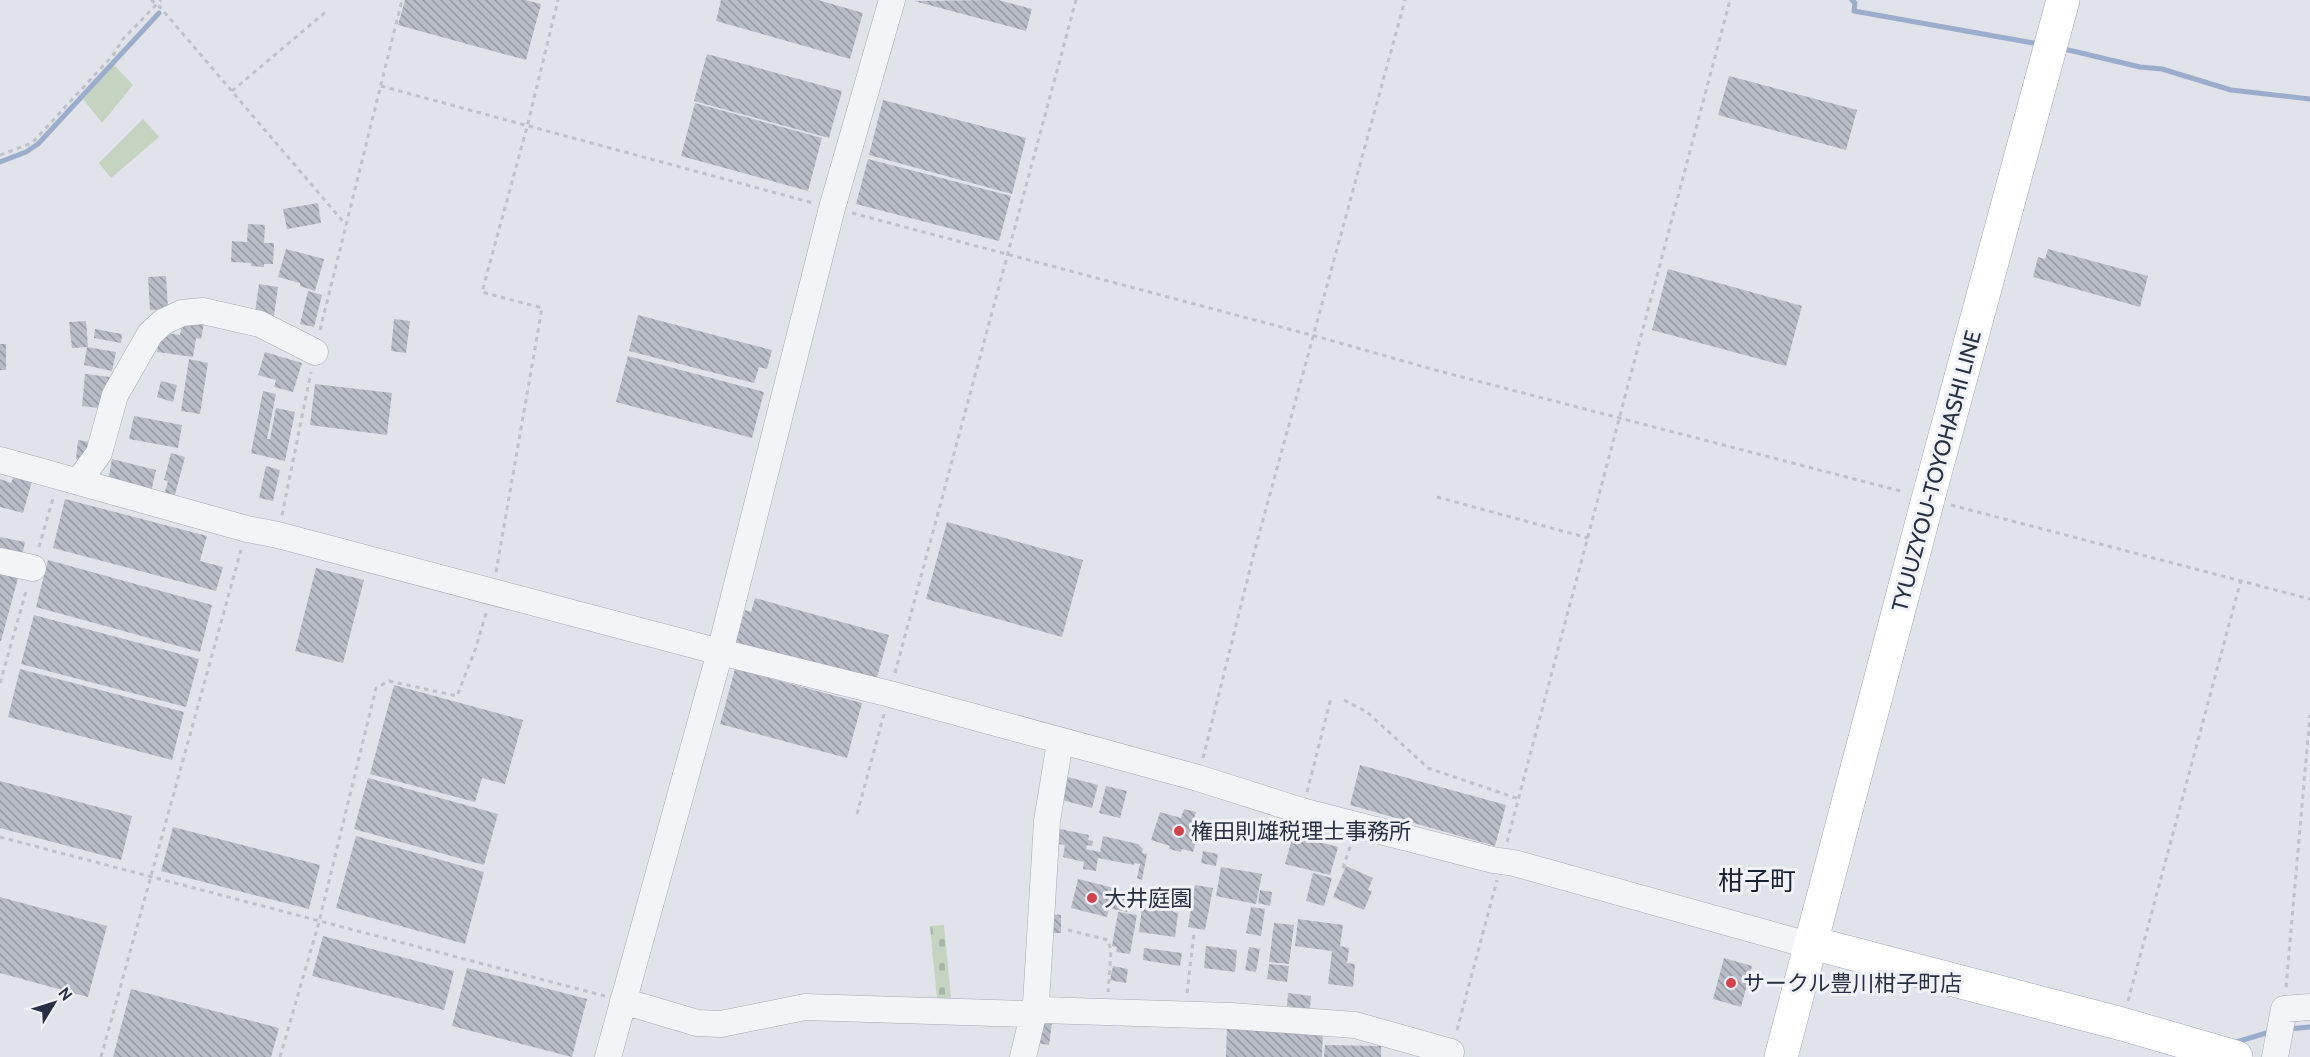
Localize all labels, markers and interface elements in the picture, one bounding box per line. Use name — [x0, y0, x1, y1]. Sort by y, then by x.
street label: TYUUZYOU-TOYOHASHI LINE — [1886, 328, 1987, 615]
place label: 権田則雄税理士事務所 — [1191, 818, 1411, 845]
marker: 権田則雄税理士事務所 — [1172, 824, 1186, 838]
district label: 柑子町 — [1718, 865, 1796, 897]
place label: 大井庭園 — [1104, 885, 1192, 912]
marker: 大井庭園 — [1085, 891, 1099, 905]
place label: サークル豊川柑子町店 — [1743, 970, 1962, 997]
north arrow — [24, 973, 84, 1033]
marker: サークル豊川柑子町店 — [1724, 976, 1738, 990]
text: N — [54, 984, 76, 1004]

